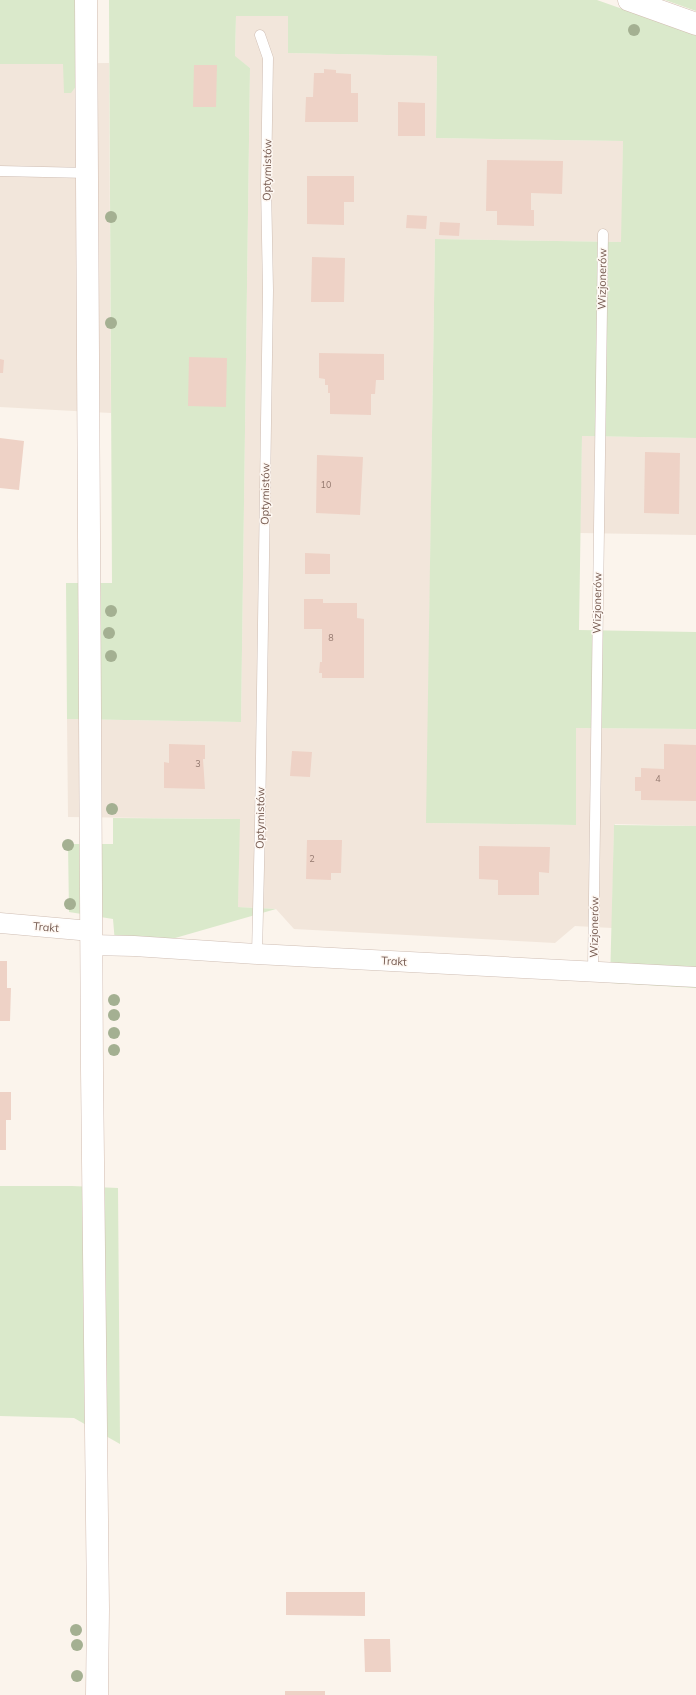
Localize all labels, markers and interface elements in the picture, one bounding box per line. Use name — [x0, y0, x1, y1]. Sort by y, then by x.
street label: Optymistów — [259, 138, 275, 201]
street label: Wizjonerów — [594, 248, 610, 310]
street label: Optymistów — [257, 462, 273, 525]
house number: 10 — [321, 479, 331, 490]
street label: Wizjonerów — [589, 572, 605, 634]
house number: 8 — [328, 632, 334, 643]
house number: 3 — [195, 758, 201, 769]
house number: 4 — [655, 773, 661, 784]
street label: Optymistów — [252, 786, 268, 849]
house number: 2 — [309, 853, 315, 864]
street label: Wizjonerów — [586, 896, 602, 958]
street label: Trakt — [33, 919, 60, 935]
street label: Trakt — [381, 953, 407, 969]

